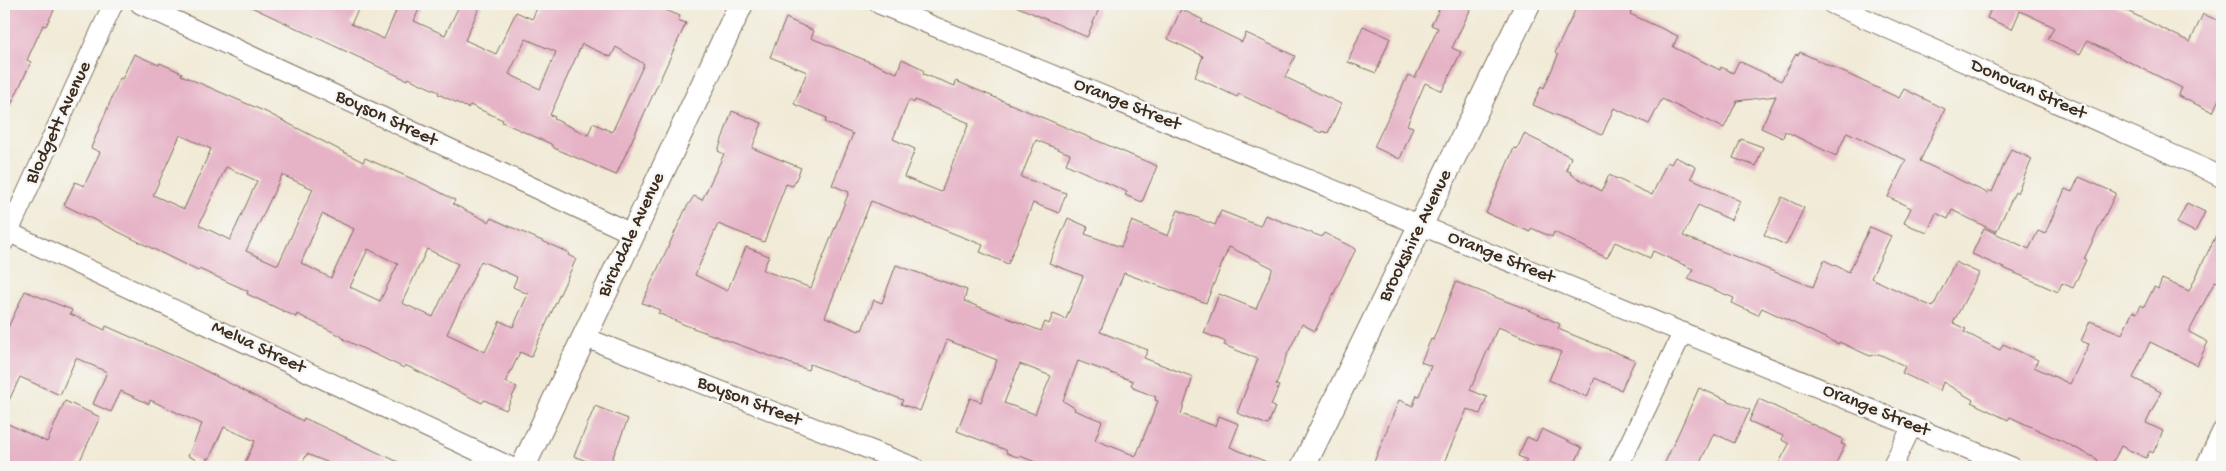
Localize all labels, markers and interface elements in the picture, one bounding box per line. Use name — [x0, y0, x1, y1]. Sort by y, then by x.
street label: Donovan Street — [1965, 53, 2091, 127]
street label: Blodgett Avenue — [20, 58, 98, 189]
street label: Orange Street — [1070, 73, 1186, 138]
street label: Boyson Street — [330, 85, 443, 154]
street label: Brookshire Avenue — [1374, 166, 1458, 307]
street label: Birchdale Avenue — [593, 169, 671, 302]
street label: Orange Street — [1444, 226, 1560, 291]
street label: Melva Street — [207, 316, 311, 381]
street label: Boyson Street — [693, 371, 807, 433]
street label: Orange Street — [1819, 379, 1935, 444]

